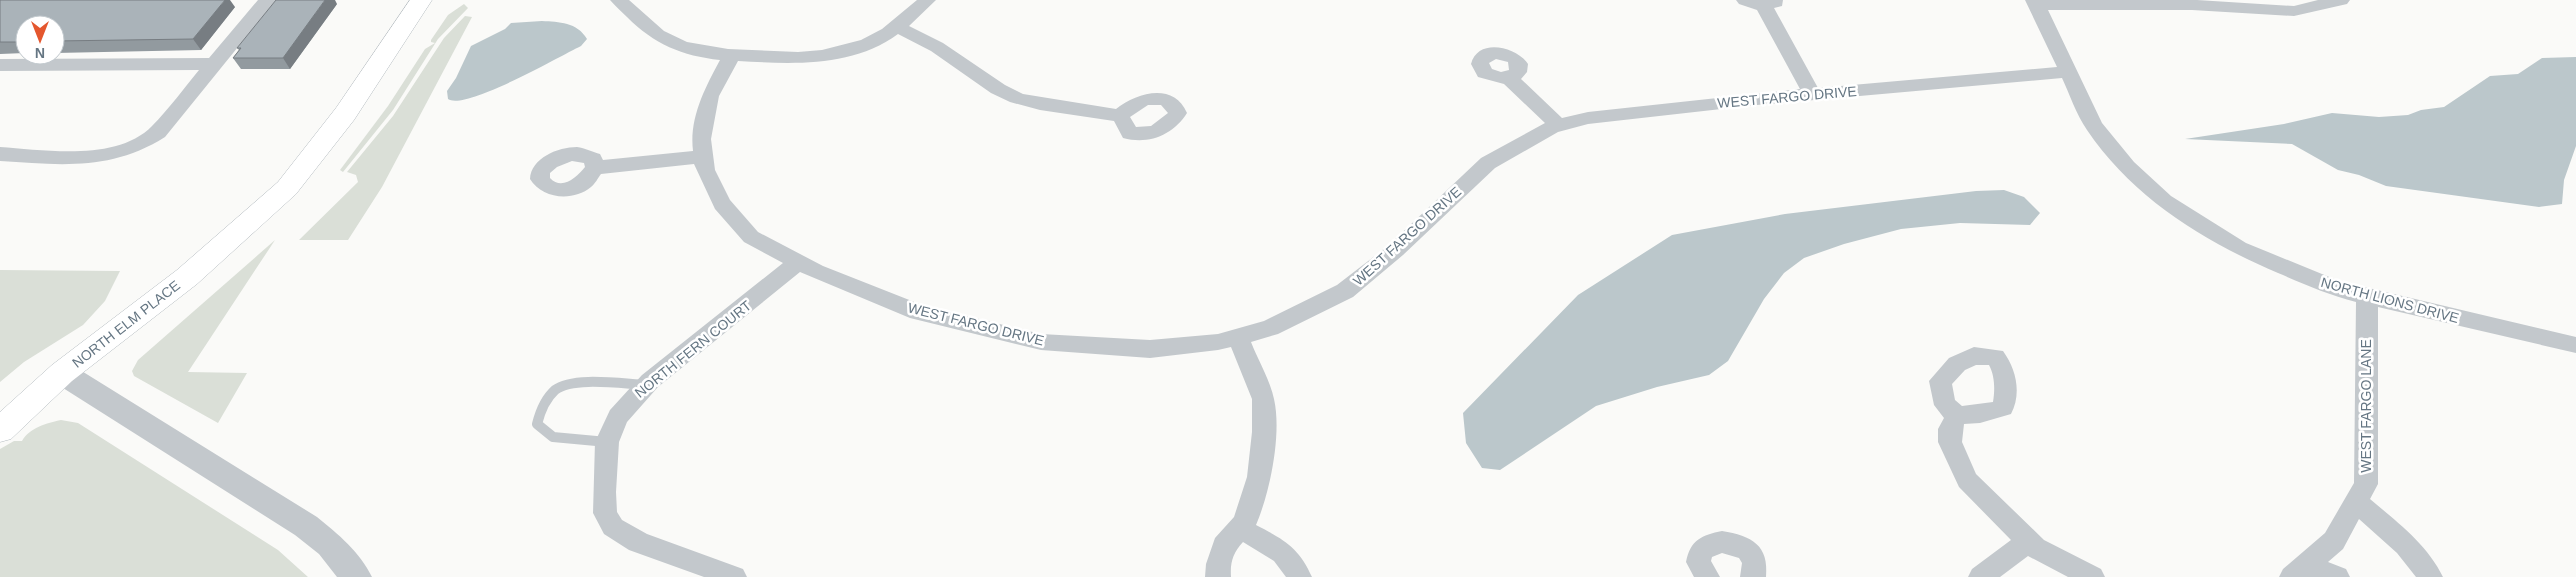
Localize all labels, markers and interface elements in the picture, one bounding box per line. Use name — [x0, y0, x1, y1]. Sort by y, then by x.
north arrow — [15, 15, 65, 65]
text: N — [35, 45, 45, 61]
street label: WEST FARGO DRIVE — [1717, 83, 1857, 111]
street label: WEST FARGO DRIVE — [1350, 183, 1464, 289]
street label: NORTH LIONS DRIVE — [2319, 274, 2461, 326]
street label: NORTH ELM PLACE — [69, 277, 183, 371]
street label: NORTH FERN COURT — [632, 297, 755, 401]
street label: WEST FARGO DRIVE — [906, 299, 1046, 349]
street label: WEST FARGO LANE — [2358, 339, 2374, 473]

